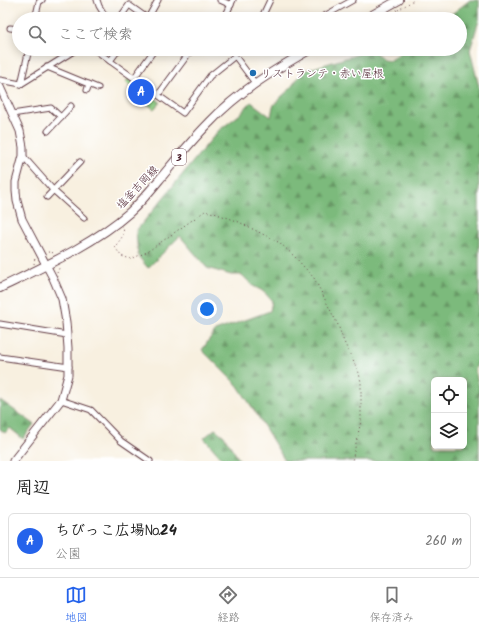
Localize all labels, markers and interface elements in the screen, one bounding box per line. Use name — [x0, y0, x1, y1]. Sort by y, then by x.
search box — [12, 12, 467, 56]
icon: search — [26, 23, 48, 45]
text: ここで検索 — [58, 23, 133, 47]
place label: リストランテ・赤い屋根 — [261, 65, 385, 83]
marker: リストランテ・赤い屋根 — [248, 68, 258, 78]
pin: A — [128, 77, 154, 107]
road number: 3 — [172, 149, 186, 165]
street label: 塩釜吉岡線 — [112, 161, 163, 214]
your location — [197, 299, 217, 319]
map controls — [431, 377, 467, 449]
button: locate — [431, 377, 467, 413]
button: layers — [431, 413, 467, 449]
text: 周辺 — [16, 475, 50, 502]
text: ちびっこ広場№24 — [55, 519, 177, 543]
text: A — [26, 531, 34, 552]
text: 260 m — [425, 531, 462, 552]
text: 公園 — [55, 544, 81, 565]
tab: 地図 — [65, 584, 87, 627]
tab: 経路 — [217, 584, 239, 627]
tab: 保存済み — [370, 584, 414, 627]

